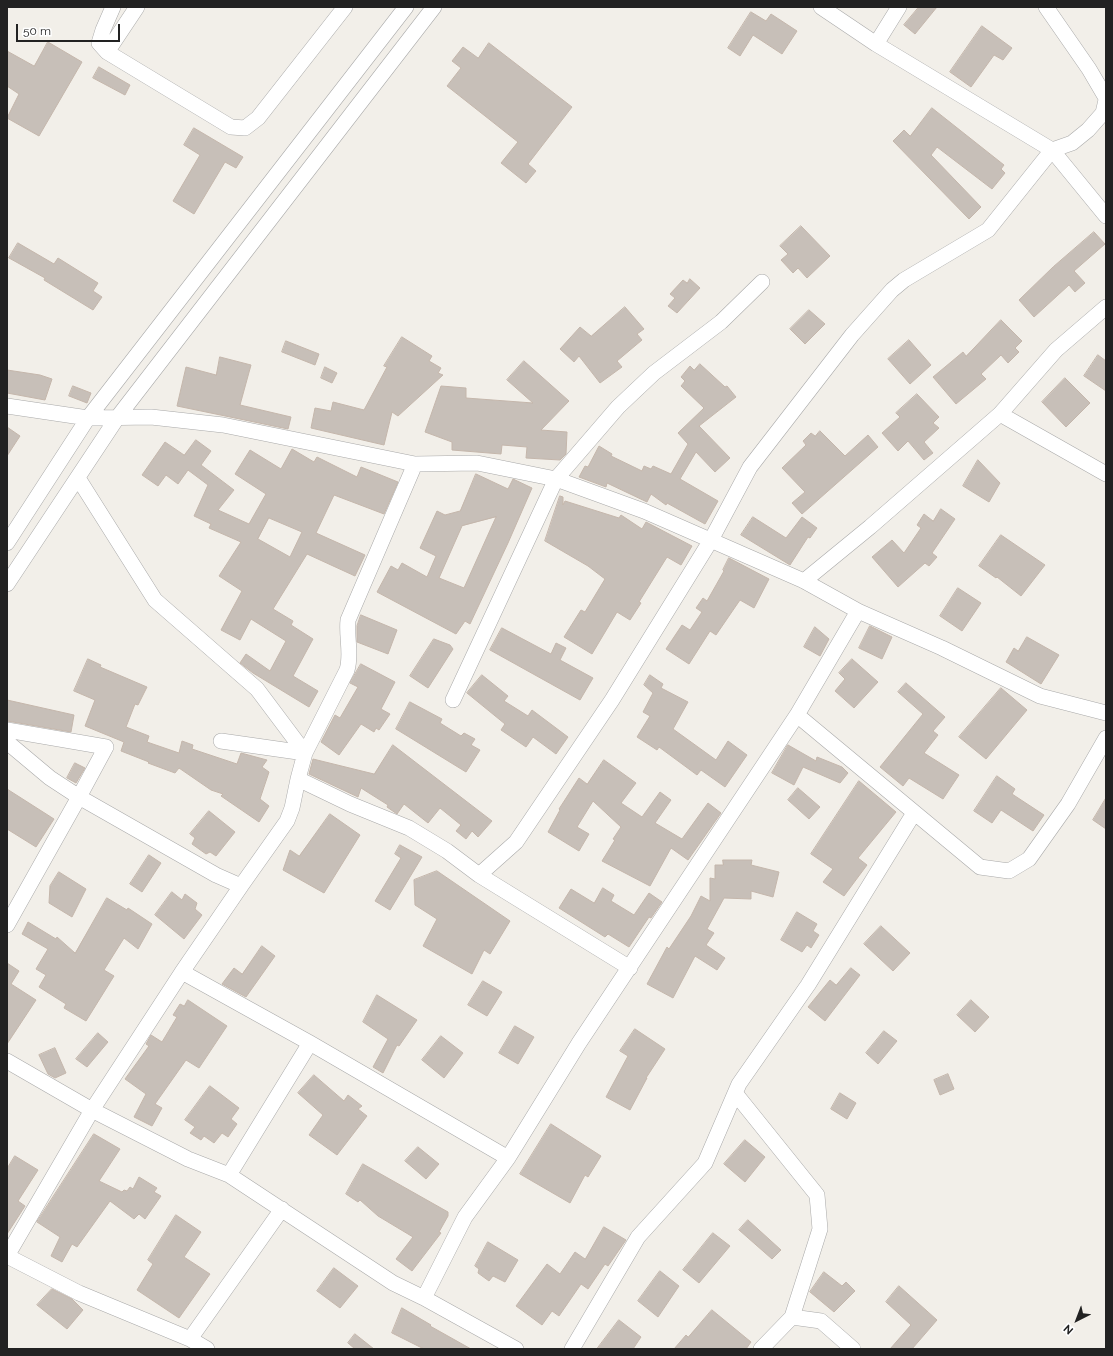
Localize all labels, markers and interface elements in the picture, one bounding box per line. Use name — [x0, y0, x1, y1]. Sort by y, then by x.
scale bar — [18, 16, 122, 42]
text: 50 m — [23, 24, 51, 38]
north arrow — [1057, 1300, 1097, 1340]
text: N — [1061, 1322, 1076, 1337]

